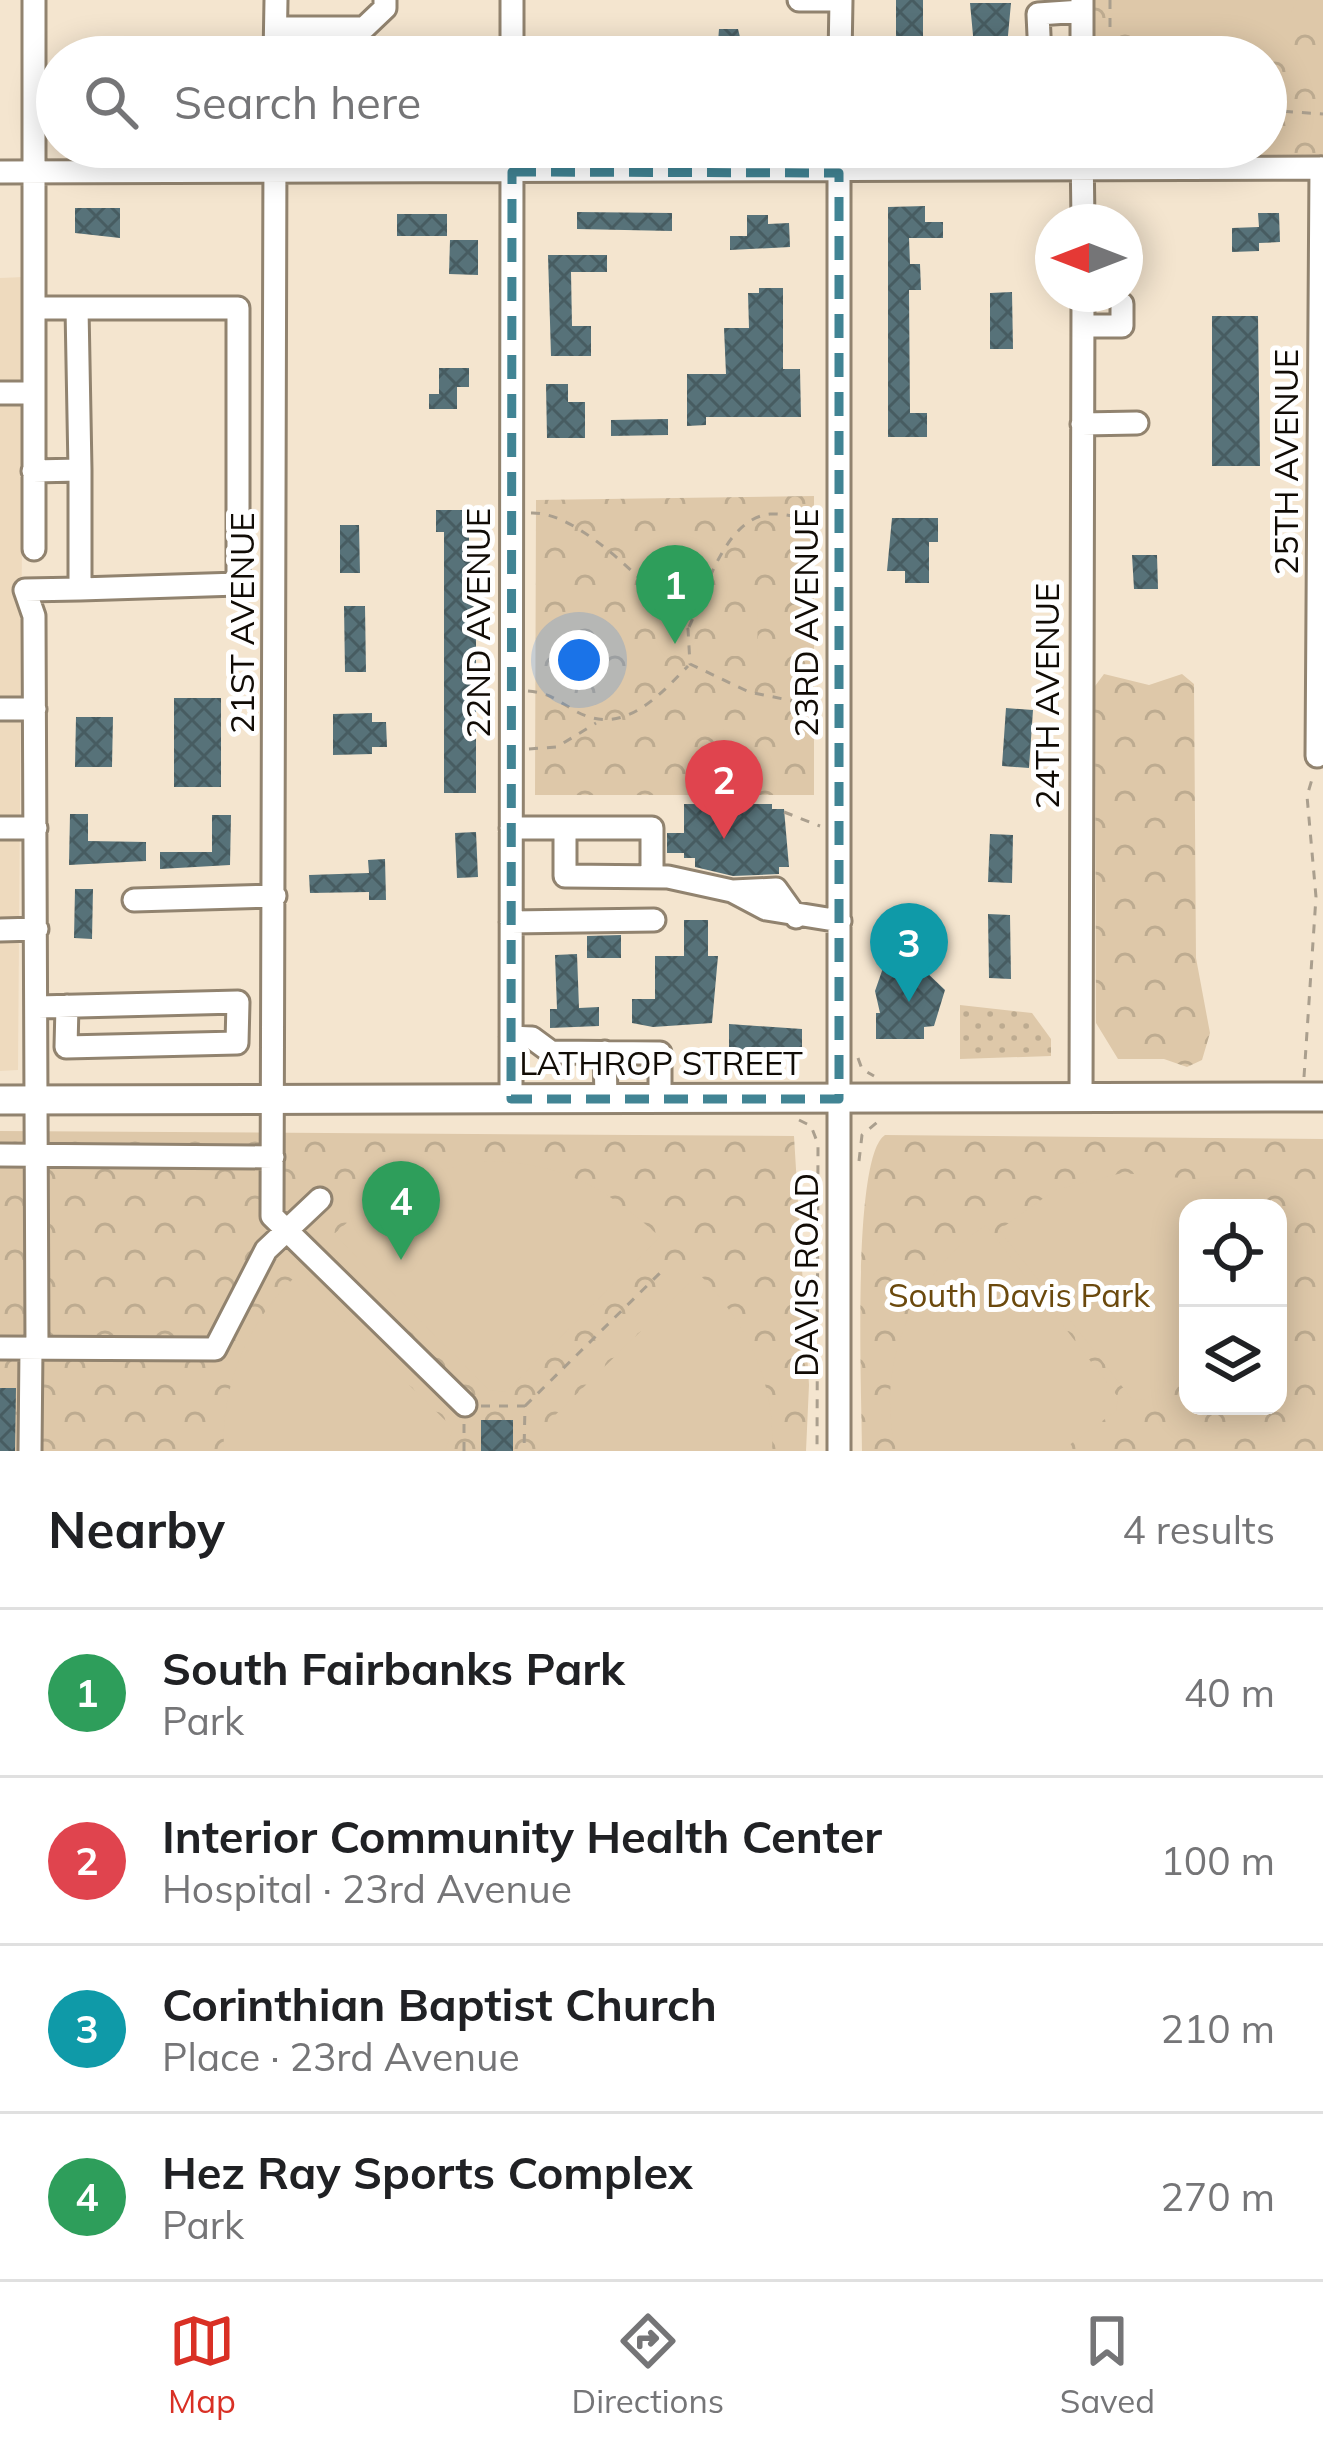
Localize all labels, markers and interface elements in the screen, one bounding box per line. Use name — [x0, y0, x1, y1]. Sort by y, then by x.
search box — [36, 36, 1287, 168]
icon: search — [78, 69, 144, 135]
text: Search here — [174, 74, 421, 130]
north arrow — [1035, 204, 1143, 312]
street label: 25TH AVENUE — [1265, 349, 1306, 575]
street label: 22ND AVENUE — [457, 508, 498, 738]
street label: 23RD AVENUE — [785, 509, 826, 737]
street label: 21ST AVENUE — [221, 512, 262, 734]
pin: 1 — [636, 545, 714, 644]
street label: 24TH AVENUE — [1026, 583, 1067, 809]
your location — [549, 630, 609, 690]
pin: 2 — [685, 740, 763, 839]
pin: 3 — [870, 903, 948, 1002]
street label: LATHROP STREET — [519, 1042, 803, 1083]
pin: 4 — [362, 1161, 440, 1260]
street label: DAVIS ROAD — [785, 1173, 826, 1377]
map controls — [1179, 1199, 1287, 1415]
button: locate — [1179, 1199, 1287, 1307]
park label: South Davis Park — [888, 1274, 1151, 1315]
button: layers — [1179, 1307, 1287, 1415]
text: Nearby — [48, 1497, 225, 1561]
text: 4 results — [1122, 1505, 1275, 1554]
text: South Fairbanks Park — [162, 1640, 625, 1696]
text: 1 — [75, 1668, 99, 1717]
text: 40 m — [1184, 1668, 1275, 1717]
text: Park — [162, 1696, 244, 1745]
text: Interior Community Health Center — [162, 1808, 882, 1864]
text: 2 — [75, 1836, 99, 1885]
text: 100 m — [1160, 1836, 1275, 1885]
text: Hospital · 23rd Avenue — [162, 1864, 572, 1913]
text: Corinthian Baptist Church — [162, 1976, 717, 2032]
text: 3 — [75, 2004, 99, 2053]
text: 210 m — [1160, 2004, 1275, 2053]
text: Place · 23rd Avenue — [162, 2032, 520, 2081]
text: Hez Ray Sports Complex — [162, 2144, 693, 2200]
text: 4 — [75, 2172, 99, 2221]
text: 270 m — [1160, 2172, 1275, 2221]
text: Park — [162, 2200, 244, 2249]
tab: Map — [168, 2308, 236, 2421]
tab: Directions — [572, 2308, 724, 2421]
tab: Saved — [1060, 2308, 1155, 2421]

